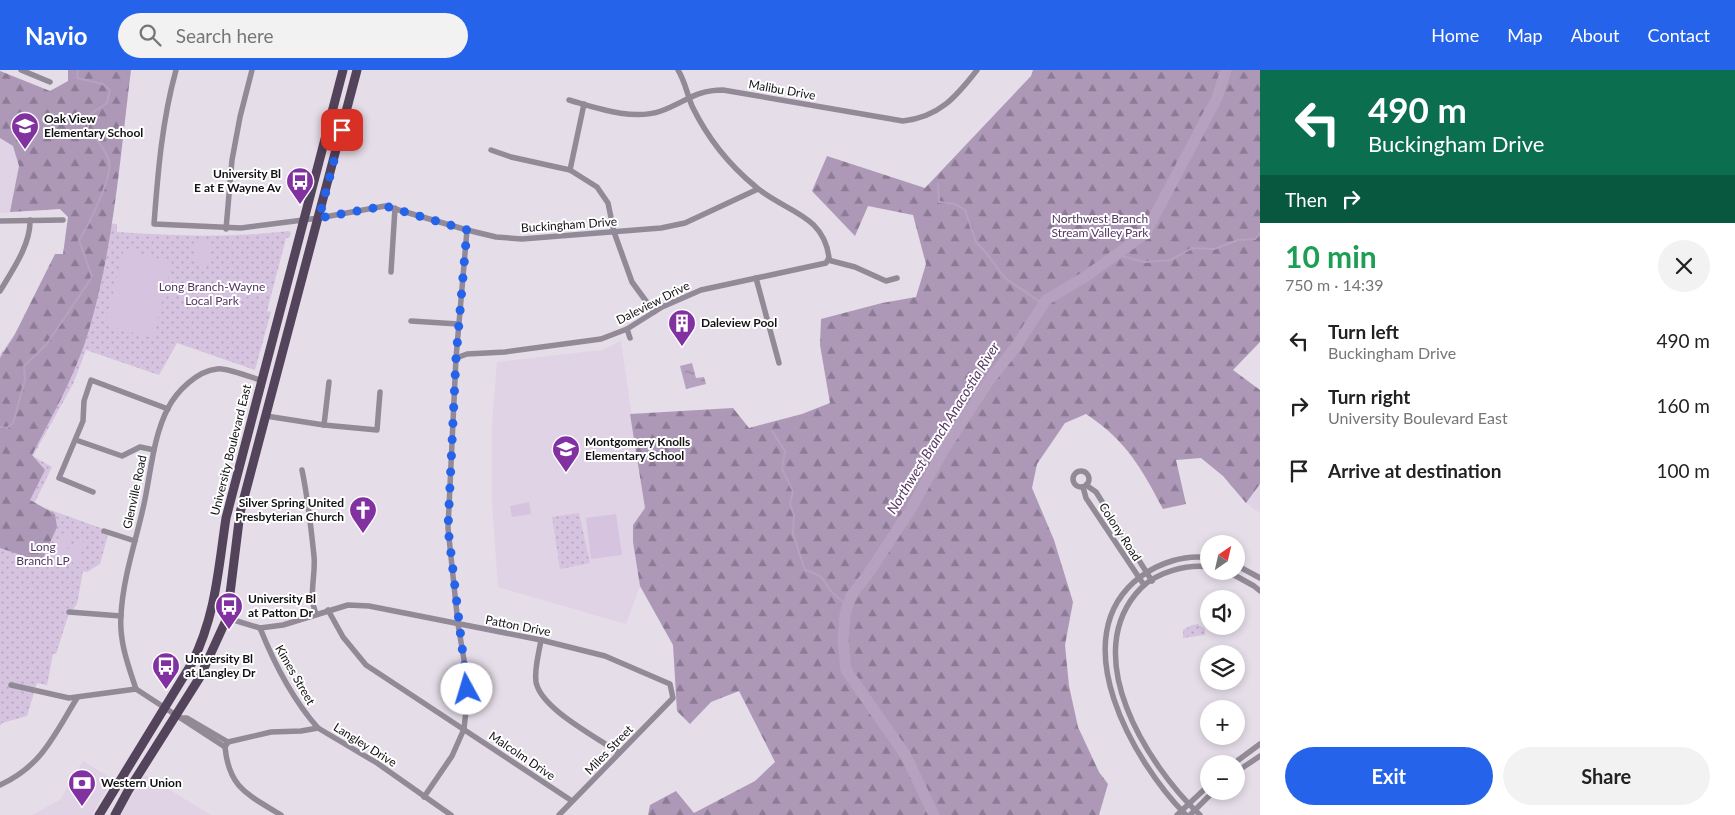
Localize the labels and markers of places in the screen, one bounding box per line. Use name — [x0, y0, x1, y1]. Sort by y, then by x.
pin — [321, 109, 363, 151]
school or university icon: Oak View Elementary School — [10, 111, 40, 150]
place label: Oak View Elementary School — [44, 111, 143, 140]
place label: University Bl E at E Wayne Av — [194, 166, 282, 195]
bus stop icon: University Bl E at E Wayne Av — [285, 166, 315, 205]
building icon: Daleview Pool — [667, 308, 697, 347]
place label: Daleview Pool — [701, 315, 777, 330]
school or university icon: Montgomery Knolls Elementary School — [551, 434, 581, 473]
place label: Montgomery Knolls Elementary School — [585, 434, 690, 463]
place label: Silver Spring United Presbyterian Church — [235, 495, 344, 524]
church icon: Silver Spring United Presbyterian Church — [348, 495, 378, 534]
bus stop icon: University Bl at Patton Dr — [214, 591, 244, 630]
place label: University Bl at Patton Dr — [248, 591, 316, 620]
bus stop icon: University Bl at Langley Dr — [151, 651, 181, 690]
place label: University Bl at Langley Dr — [185, 651, 256, 680]
bank icon: Western Union — [67, 768, 97, 807]
place label: Western Union — [101, 775, 182, 790]

